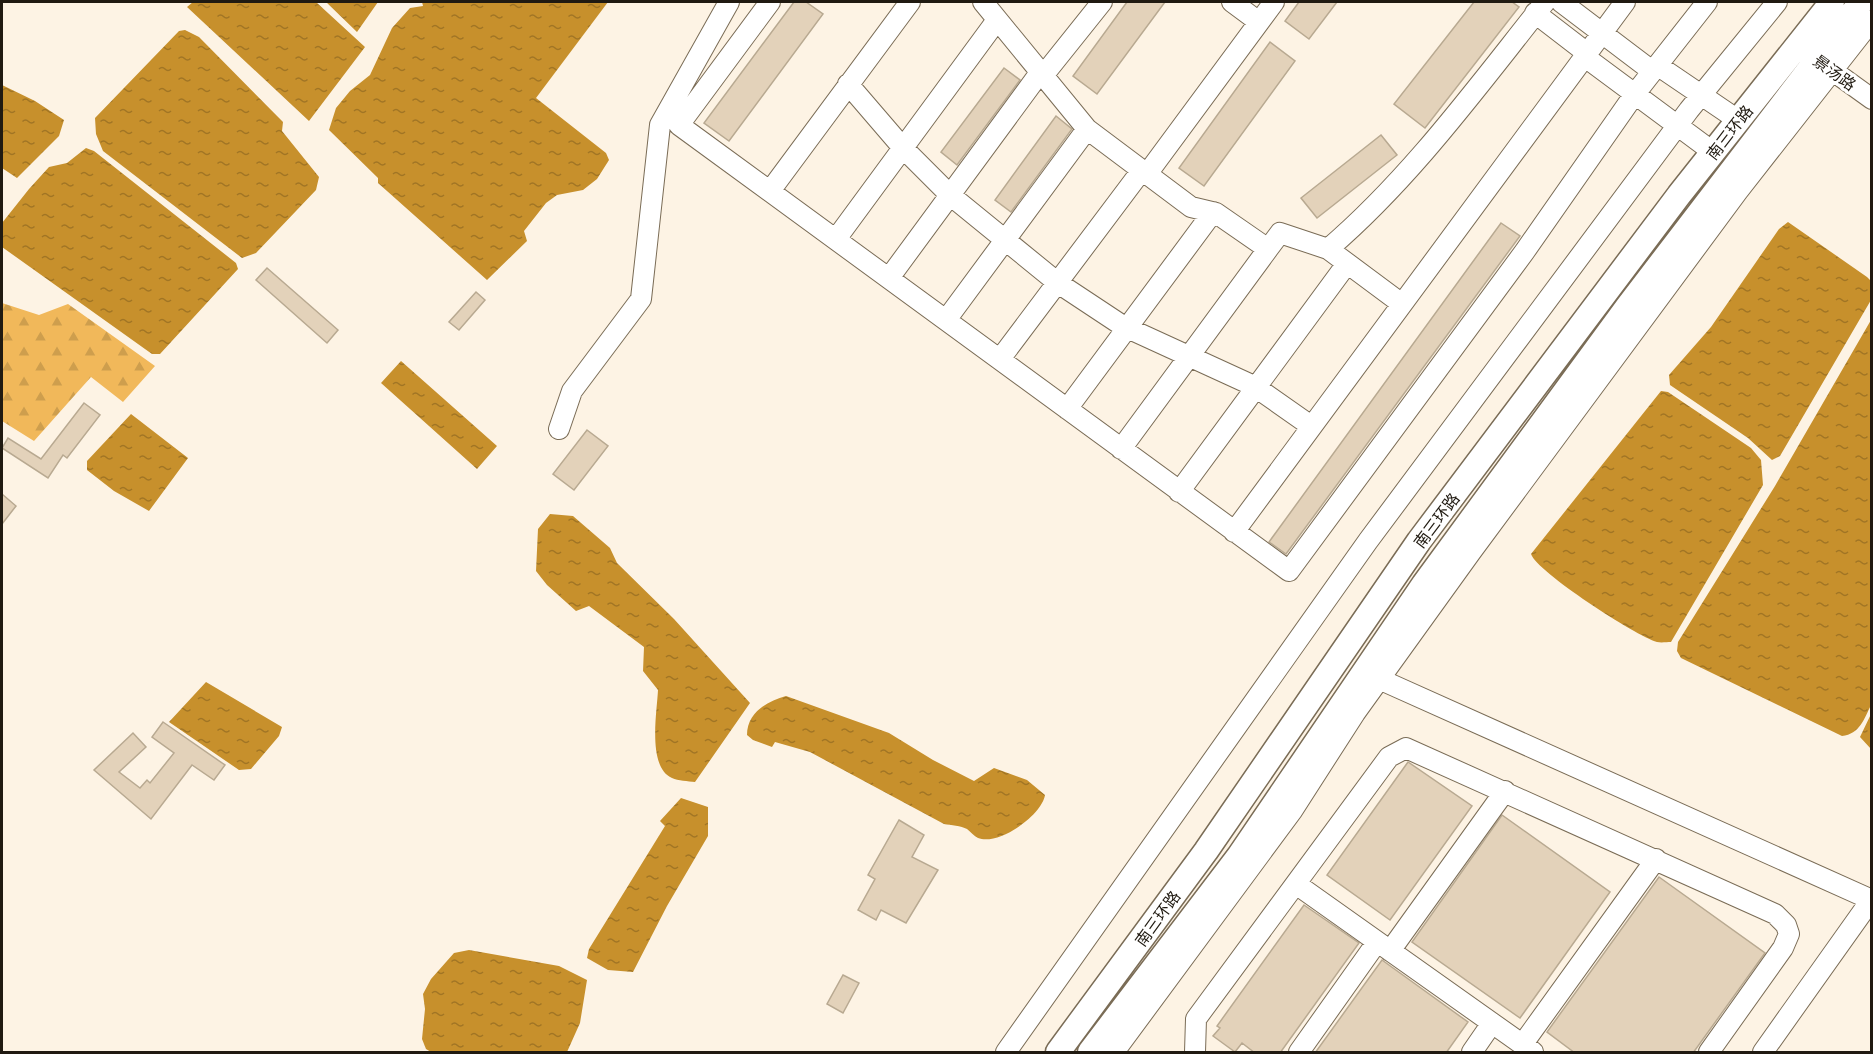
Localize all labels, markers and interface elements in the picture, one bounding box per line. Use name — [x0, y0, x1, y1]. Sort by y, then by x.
street label: 景汤路 — [1810, 50, 1860, 94]
street label: 南三环路 — [1702, 101, 1756, 163]
street label: 南三环路 — [1409, 489, 1463, 551]
street label: 南三环路 — [1131, 887, 1183, 949]

